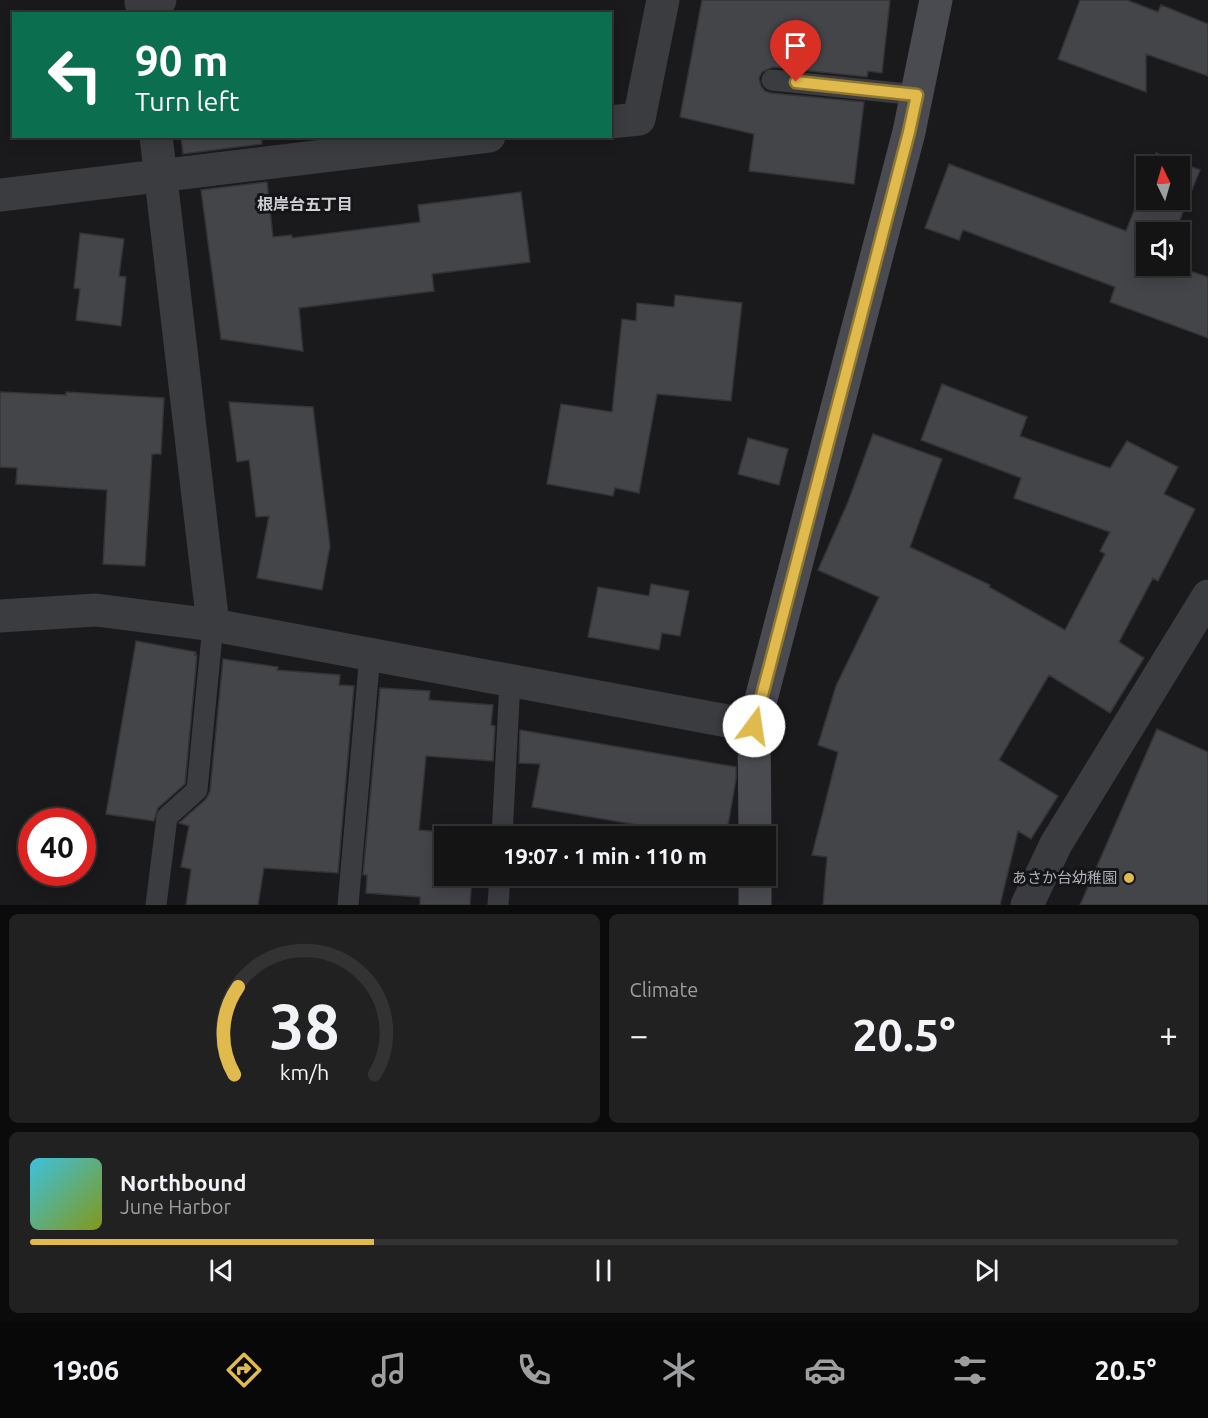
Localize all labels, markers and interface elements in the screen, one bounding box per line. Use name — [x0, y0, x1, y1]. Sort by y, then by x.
pin — [770, 20, 821, 82]
icon: arrive — [779, 29, 812, 62]
icon: left — [36, 36, 114, 114]
text: 90 m — [135, 37, 229, 84]
text: Turn left — [135, 86, 239, 116]
north arrow — [1136, 156, 1190, 210]
map controls — [1136, 156, 1190, 276]
district label: 根岸台五丁目 — [257, 195, 353, 213]
button: sound — [1136, 222, 1190, 276]
position arrow — [722, 694, 786, 758]
speed limit sign: 40 — [18, 808, 96, 886]
text: 19:07 · 1 min · 110 m — [503, 843, 707, 868]
place label: あさか台幼稚園 — [1012, 869, 1117, 886]
marker: あさか台幼稚園 — [1122, 871, 1136, 885]
text: Climate — [630, 978, 698, 1001]
text: 38 — [269, 991, 339, 1061]
text: 20.5° — [852, 1009, 955, 1060]
text: − — [630, 1016, 648, 1053]
text: + — [1159, 1016, 1178, 1053]
text: km/h — [279, 1061, 329, 1085]
text: Northbound — [120, 1170, 246, 1195]
text: June Harbor — [120, 1195, 231, 1218]
icon: previous — [205, 1254, 238, 1287]
icon: pause — [587, 1254, 620, 1287]
icon: next — [970, 1254, 1003, 1287]
icon: directions — [223, 1349, 265, 1391]
icon: music — [368, 1349, 410, 1391]
icon: phone — [513, 1349, 555, 1391]
icon: climate — [658, 1349, 700, 1391]
icon: car — [804, 1349, 846, 1391]
icon: filters — [949, 1349, 991, 1391]
text: 19:06 — [52, 1355, 119, 1385]
text: 20.5° — [1094, 1355, 1156, 1385]

